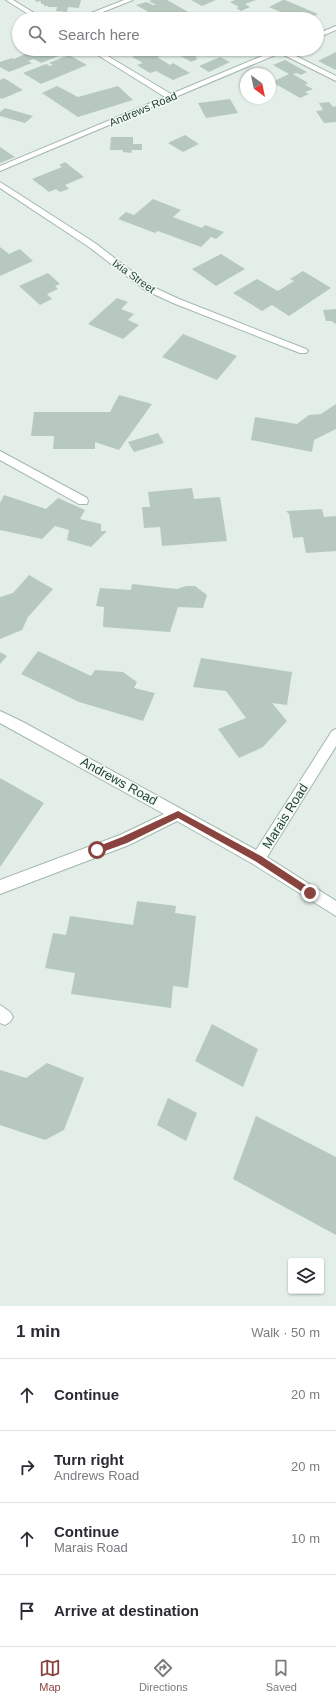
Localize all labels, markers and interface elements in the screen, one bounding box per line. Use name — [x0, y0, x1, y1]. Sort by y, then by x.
search box — [12, 12, 324, 56]
icon: search — [26, 23, 48, 45]
text: Search here — [58, 26, 140, 43]
north arrow — [240, 68, 276, 104]
street label: Andrews Road — [107, 89, 179, 129]
street label: Ixia Street — [110, 257, 158, 295]
street label: Andrews Road — [78, 754, 160, 808]
street label: Marais Road — [259, 781, 311, 851]
route start — [88, 841, 106, 859]
route end — [301, 884, 319, 902]
map controls — [288, 1258, 324, 1294]
button: layers — [288, 1258, 324, 1294]
text: 1 min — [16, 1322, 60, 1341]
text: Walk · 50 m — [251, 1325, 320, 1340]
icon: ahead — [16, 1384, 38, 1406]
text: Continue — [54, 1386, 119, 1403]
text: 20 m — [291, 1387, 320, 1402]
text: Turn right — [54, 1451, 124, 1468]
icon: right — [16, 1456, 38, 1478]
text: 20 m — [291, 1459, 320, 1474]
text: Andrews Road — [54, 1468, 139, 1483]
text: Continue — [54, 1523, 119, 1540]
icon: ahead — [16, 1528, 38, 1550]
text: 10 m — [291, 1531, 320, 1546]
text: Marais Road — [54, 1540, 128, 1555]
icon: arrive — [16, 1600, 38, 1622]
text: Arrive at destination — [54, 1602, 199, 1619]
tab: Map — [39, 1657, 61, 1693]
tab: Directions — [139, 1657, 188, 1693]
tab: Saved — [266, 1657, 297, 1693]

